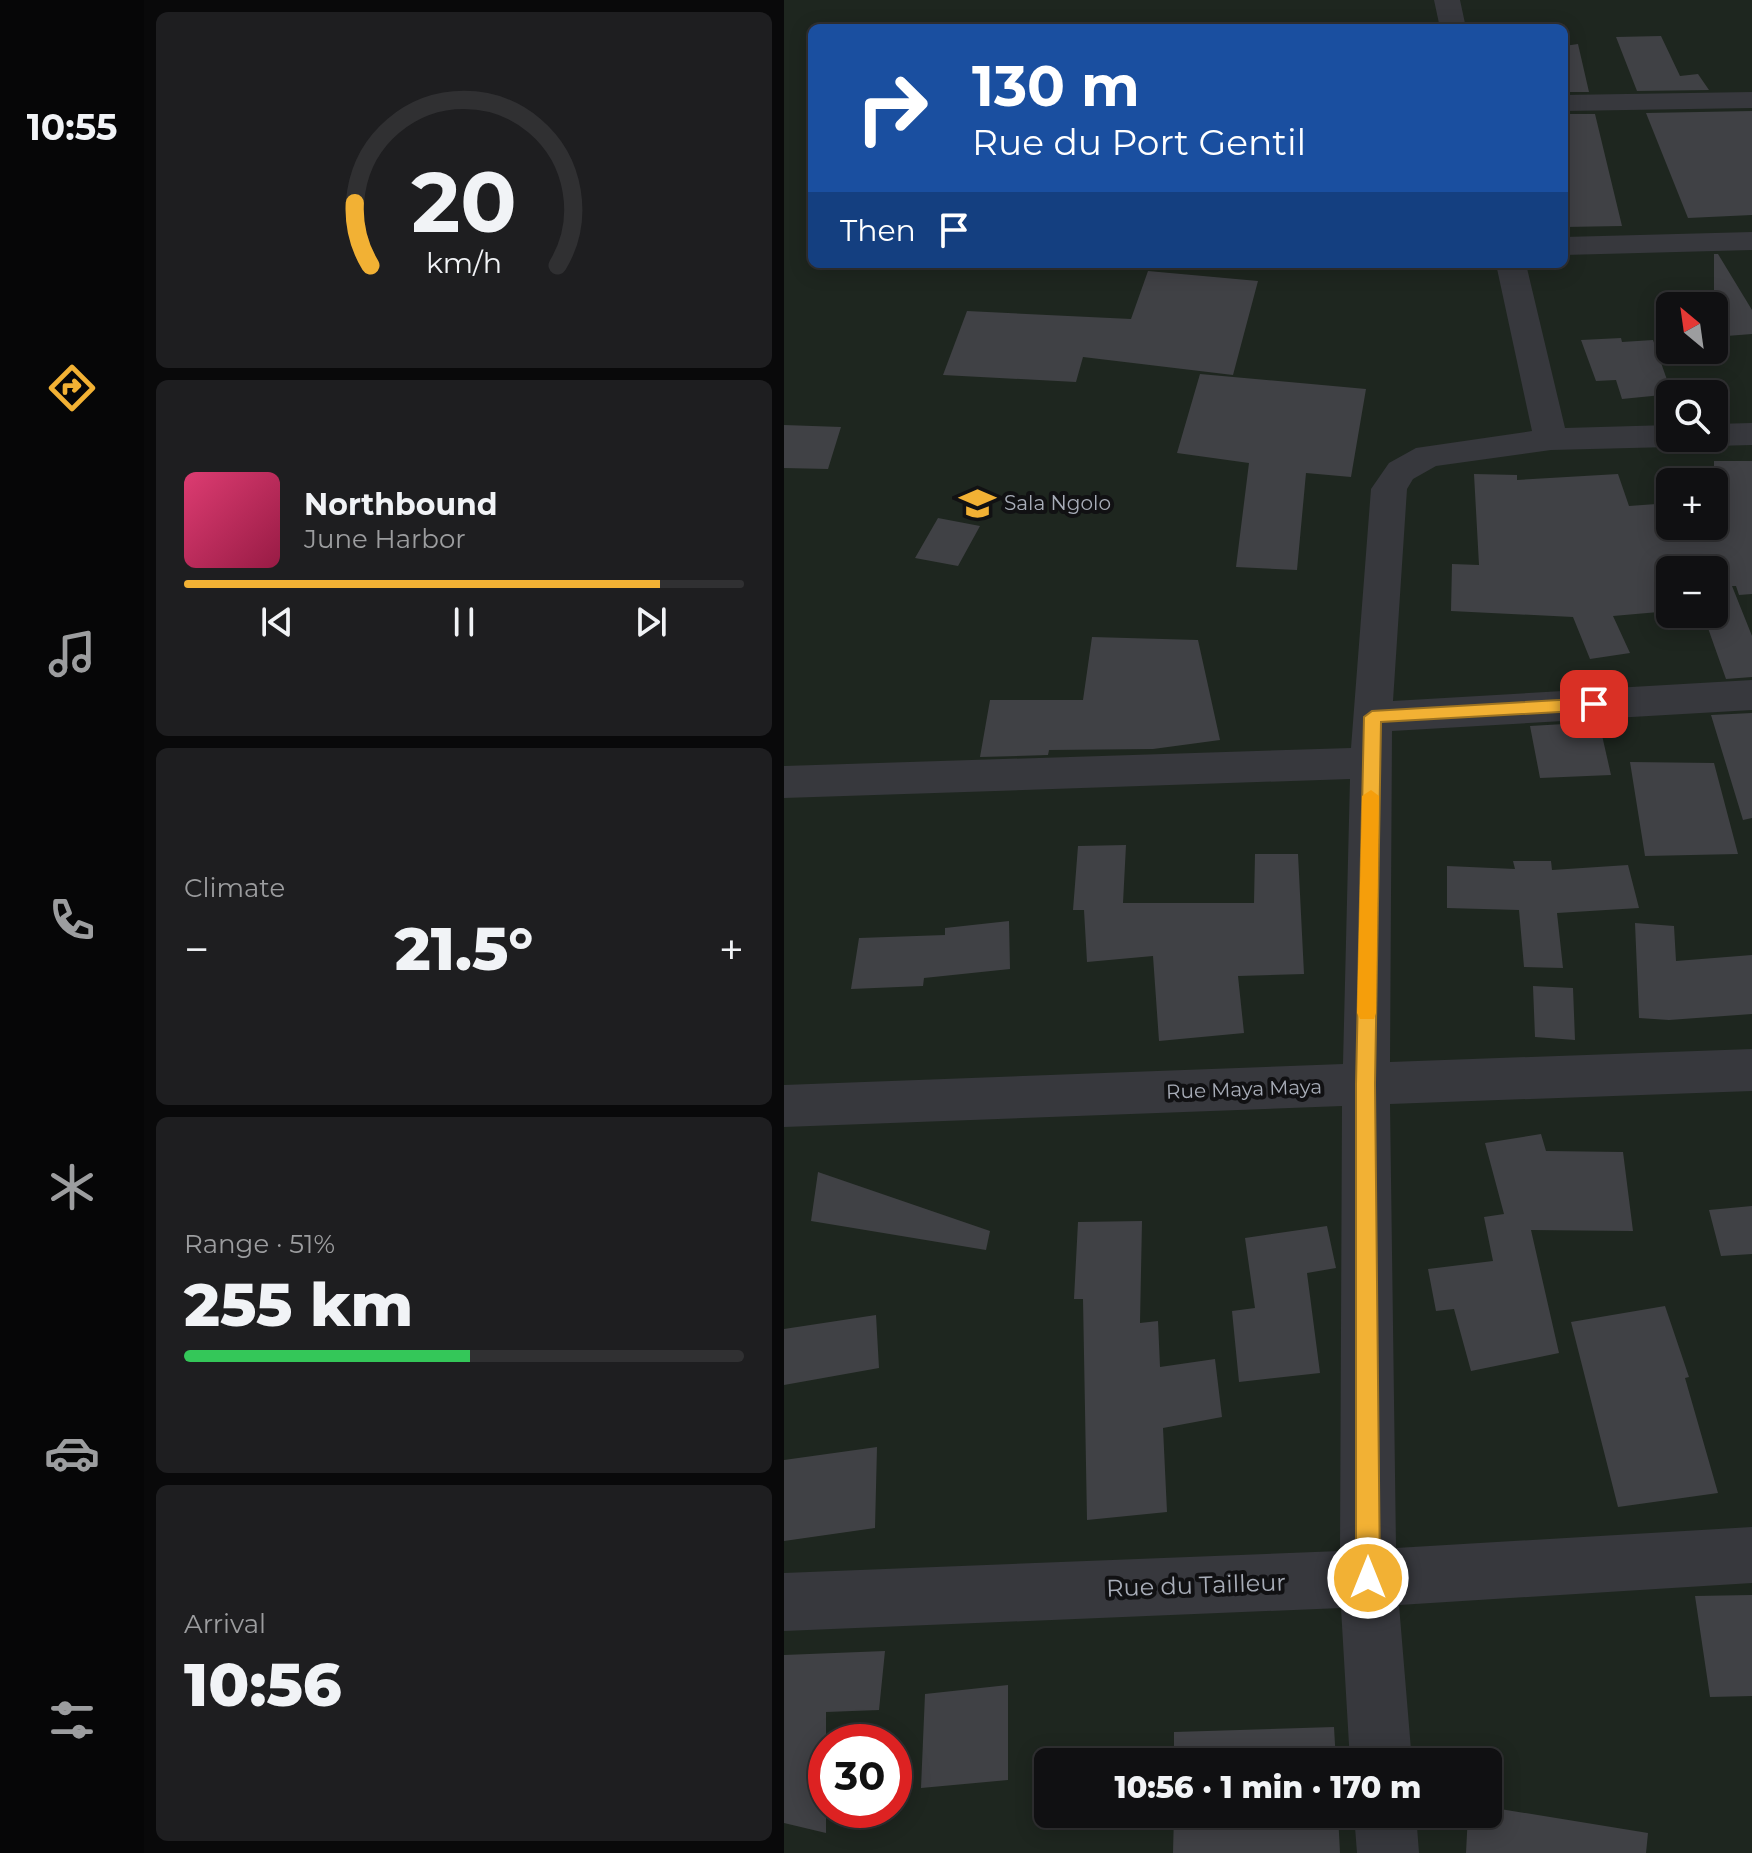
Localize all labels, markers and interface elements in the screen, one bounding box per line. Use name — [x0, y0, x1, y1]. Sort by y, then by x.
text: 130 m — [972, 52, 1140, 120]
icon: right — [840, 56, 944, 160]
text: 10:55 — [27, 105, 117, 149]
text: Rue du Port Gentil — [972, 120, 1306, 164]
text: 20 — [411, 151, 517, 253]
icon: arrive — [932, 208, 976, 252]
text: Then — [840, 212, 916, 249]
text: km/h — [426, 245, 502, 280]
north arrow — [1656, 292, 1728, 364]
map controls — [1656, 292, 1728, 628]
icon: directions — [44, 360, 100, 416]
button: search — [1656, 380, 1728, 452]
button: + — [1656, 468, 1728, 540]
school or university icon: Sala Ngolo — [959, 484, 997, 522]
text: Northbound — [304, 486, 498, 523]
place label: Sala Ngolo — [1004, 491, 1111, 515]
text: June Harbor — [304, 523, 466, 555]
button: − — [1656, 556, 1728, 628]
icon: previous — [255, 600, 299, 644]
icon: pause — [442, 600, 486, 644]
icon: next — [629, 600, 673, 644]
icon: music — [44, 626, 100, 682]
pin — [1560, 670, 1628, 738]
icon: arrive — [1572, 682, 1616, 726]
text: Climate — [184, 872, 285, 904]
icon: phone — [44, 892, 100, 948]
text: 21.5° — [395, 912, 533, 985]
text: − — [184, 922, 209, 976]
text: + — [719, 922, 744, 976]
street label: Rue Maya Maya — [1166, 1074, 1322, 1104]
icon: climate — [44, 1159, 100, 1215]
text: Range · 51% — [184, 1228, 335, 1260]
text: 255 km — [184, 1268, 413, 1341]
icon: car — [44, 1425, 100, 1481]
position arrow — [1326, 1536, 1410, 1620]
street label: Rue du Tailleur — [1106, 1567, 1286, 1603]
text: Arrival — [184, 1608, 266, 1640]
text: 10:56 — [184, 1648, 342, 1721]
icon: filters — [44, 1692, 100, 1748]
speed limit sign: 30 — [808, 1724, 912, 1828]
text: 10:56 · 1 min · 170 m — [1115, 1769, 1421, 1806]

